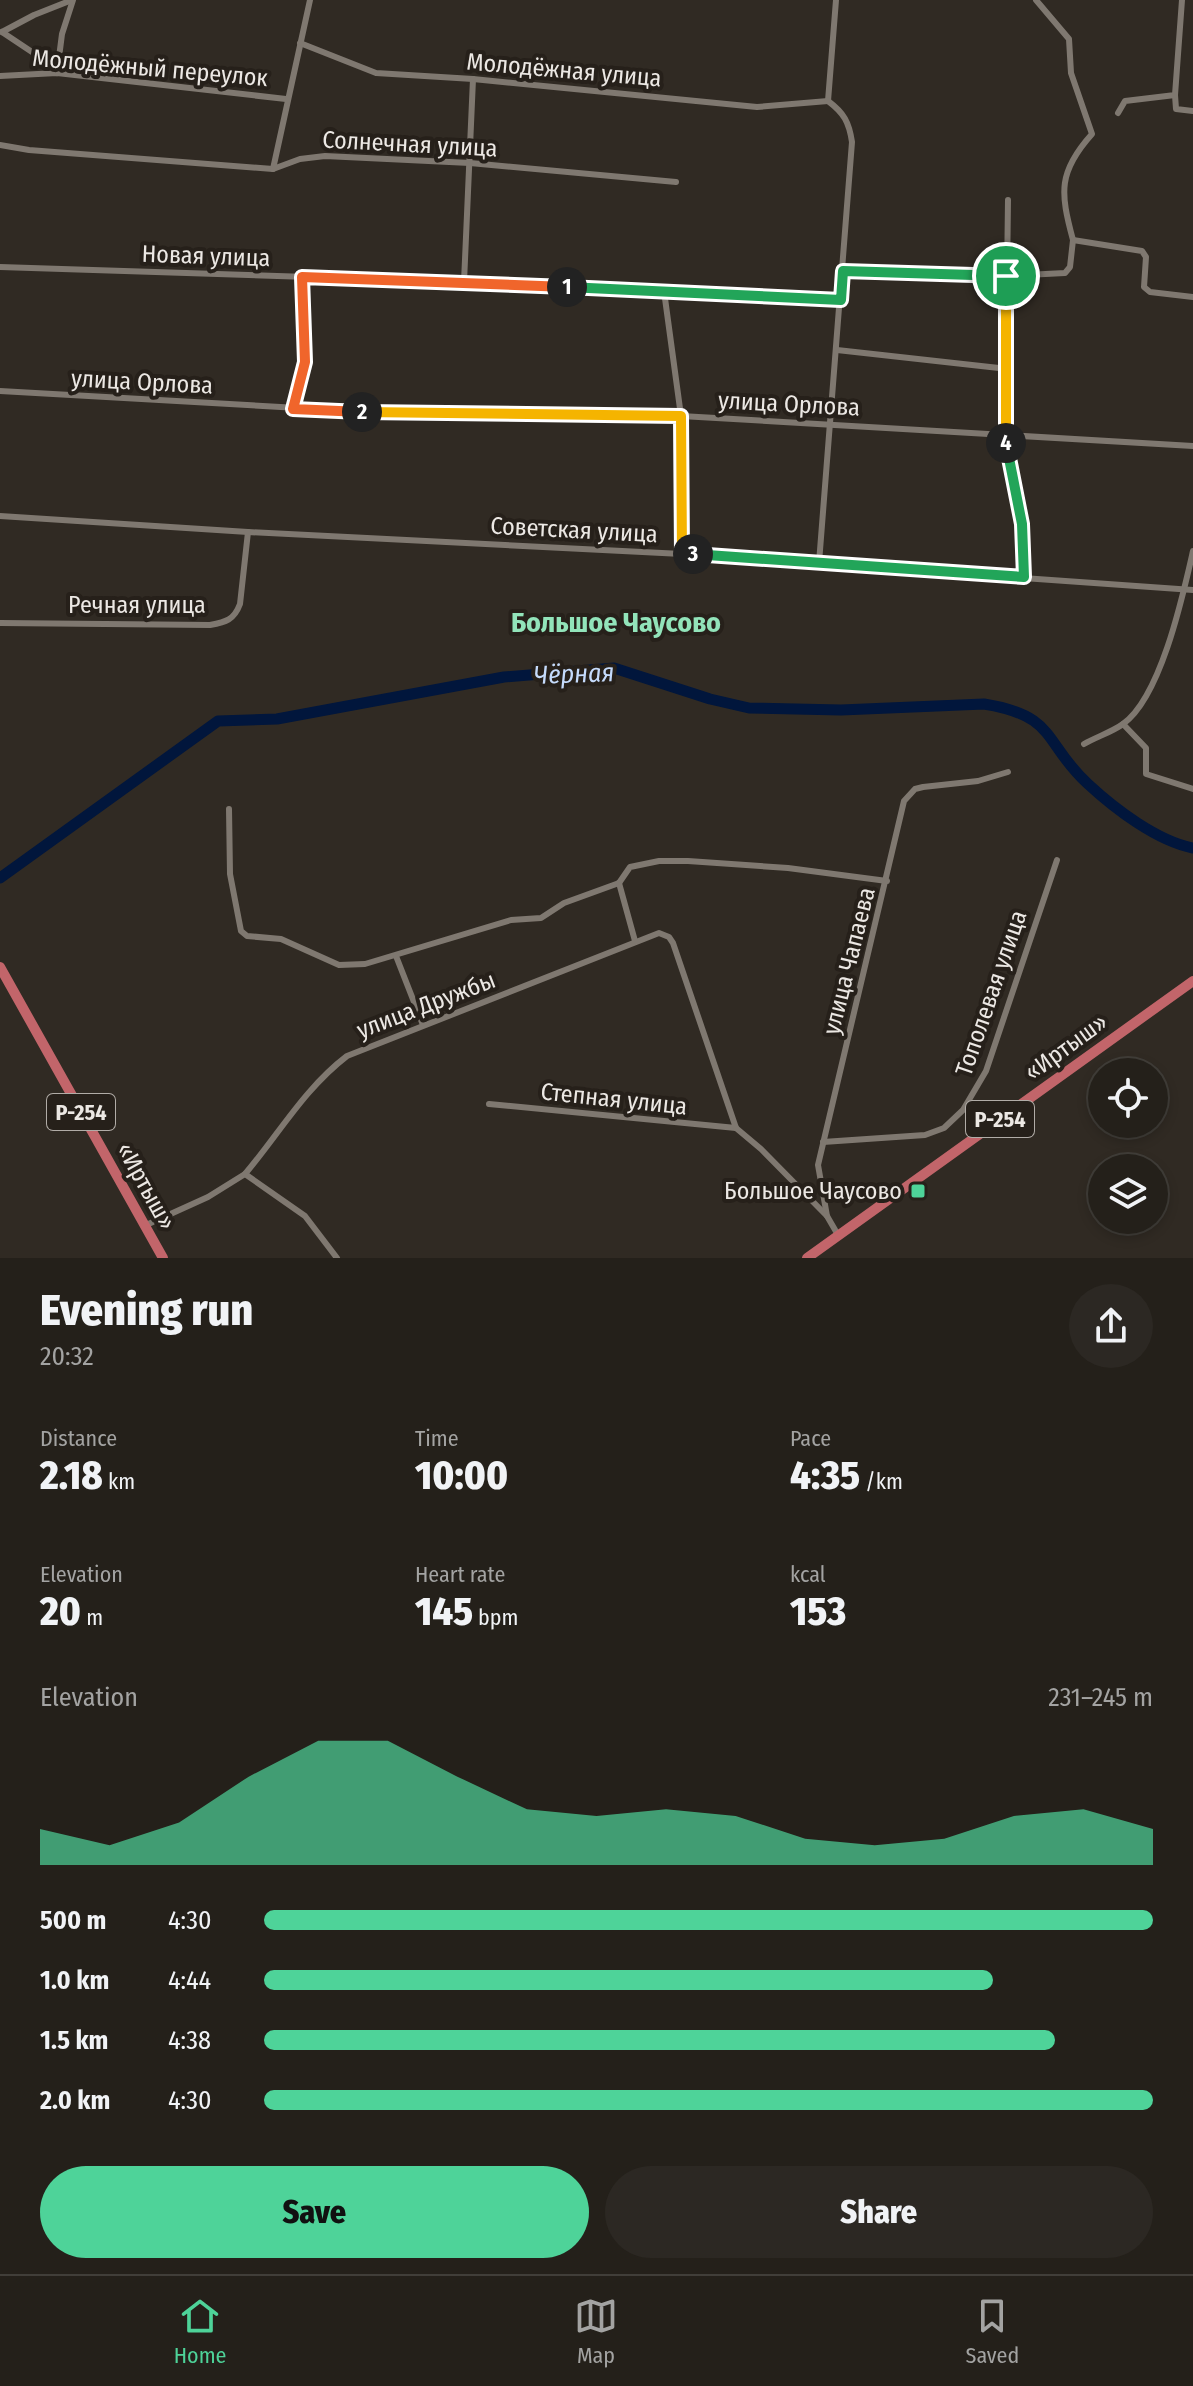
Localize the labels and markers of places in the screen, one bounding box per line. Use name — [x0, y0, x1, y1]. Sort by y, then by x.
pin — [972, 242, 1040, 310]
pin: 1 — [547, 267, 587, 307]
pin: 2 — [342, 392, 382, 432]
pin: 4 — [986, 423, 1026, 463]
pin: 3 — [673, 534, 713, 574]
place label: Большое Чаусово — [724, 1177, 902, 1205]
marker: Большое Чаусово — [909, 1182, 927, 1200]

